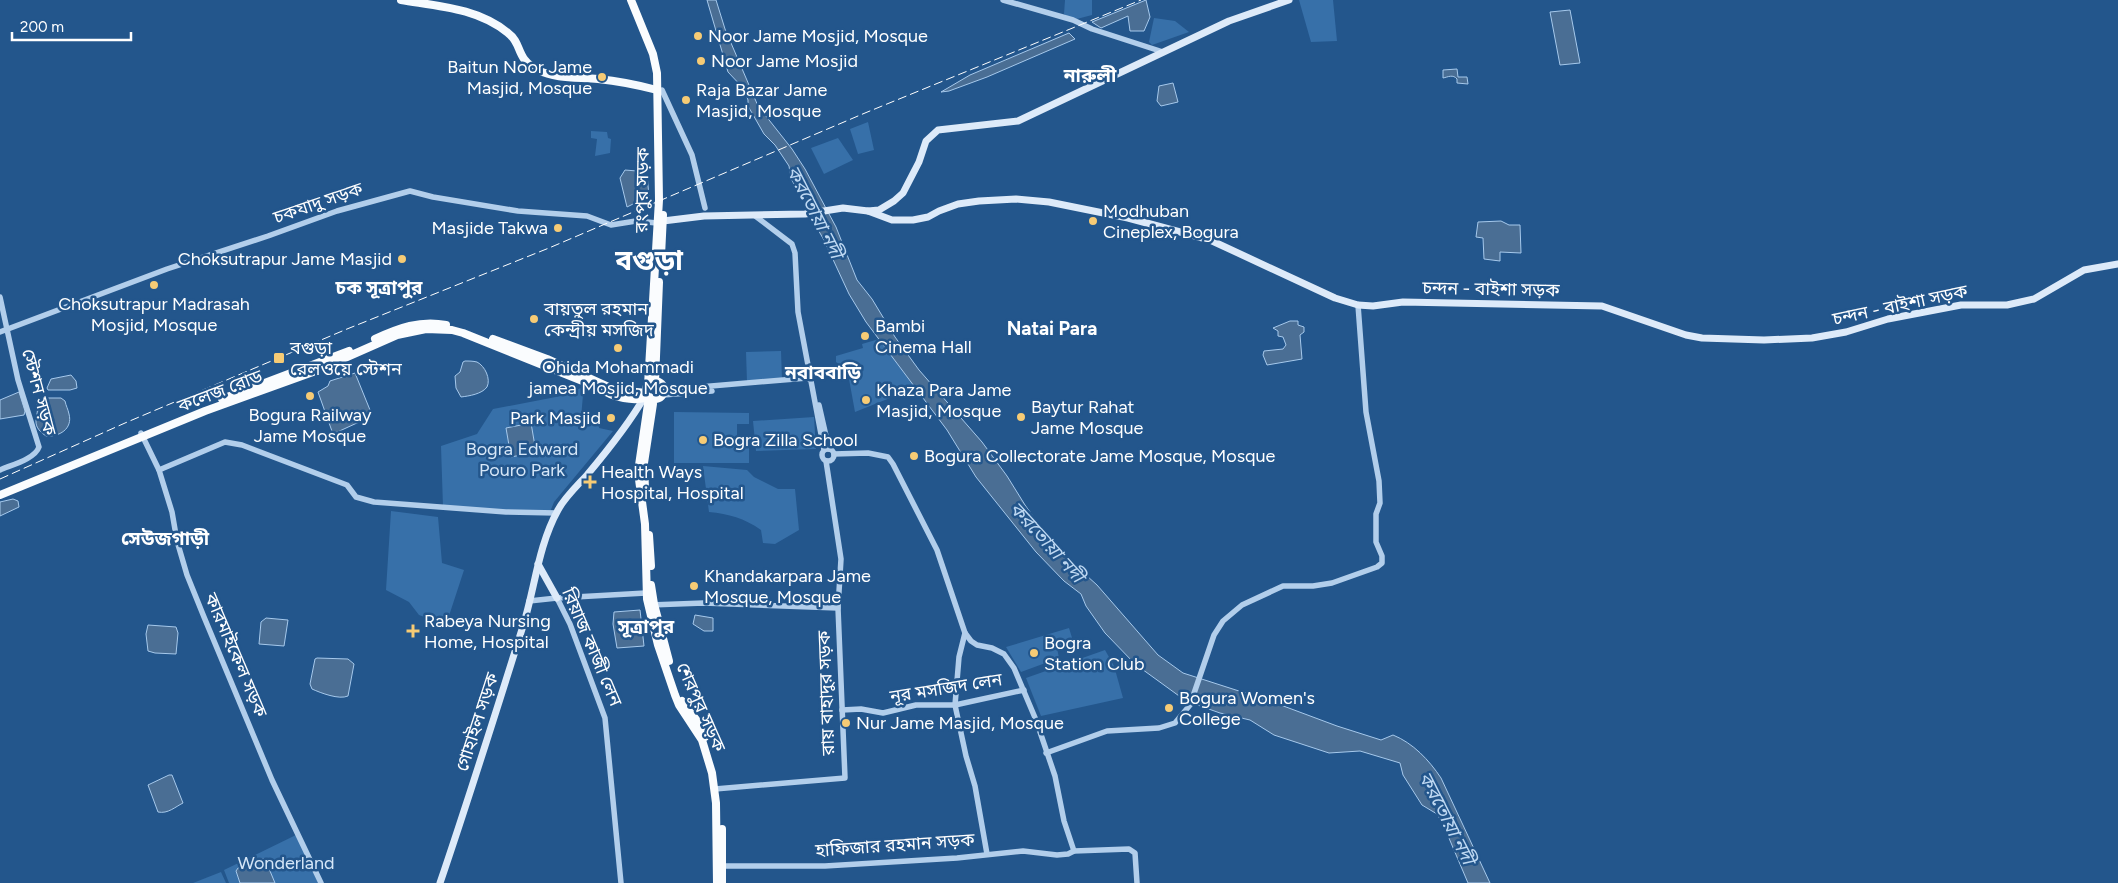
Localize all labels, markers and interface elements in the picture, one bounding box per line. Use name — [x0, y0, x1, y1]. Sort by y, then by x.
scale bar — [12, 10, 131, 42]
text: 200 m — [20, 18, 64, 36]
place label: Noor Jame Mosjid, Mosque — [708, 25, 928, 47]
marker: Noor Jame Mosjid, Mosque — [692, 30, 704, 42]
place label: Noor Jame Mosjid — [711, 50, 858, 72]
marker: Noor Jame Mosjid — [695, 55, 707, 67]
place label: Baitun Noor Jame Masjid, Mosque — [447, 56, 592, 99]
district label: নারুলী — [1063, 64, 1117, 87]
marker: Baitun Noor Jame Masjid, Mosque — [596, 71, 608, 83]
place label: Raja Bazar Jame Masjid, Mosque — [696, 79, 827, 122]
marker: Raja Bazar Jame Masjid, Mosque — [680, 94, 692, 106]
street label: রংপুর সড়ক — [630, 147, 654, 234]
water label: করতোয়া নদী — [782, 162, 850, 266]
street label: চকযাদু সড়ক — [269, 177, 366, 229]
place label: Modhuban Cineplex, Bogura — [1103, 200, 1239, 243]
marker: Modhuban Cineplex, Bogura — [1087, 215, 1099, 227]
place label: Masjide Takwa — [432, 217, 548, 239]
marker: Masjide Takwa — [552, 222, 564, 234]
district label: বগুড়া — [614, 243, 684, 277]
place label: Choksutrapur Jame Masjid — [178, 248, 392, 270]
marker: Choksutrapur Jame Masjid — [396, 253, 408, 265]
district label: চক সূত্রাপুর — [335, 276, 423, 299]
street label: চন্দন - বাইশা সড়ক — [1421, 277, 1560, 301]
marker: Choksutrapur Madrasah Mosjid, Mosque — [148, 279, 160, 291]
street label: চন্দন - বাইশা সড়ক — [1830, 280, 1970, 330]
place label: Choksutrapur Madrasah Mosjid, Mosque — [58, 293, 250, 336]
place label: বায়তুল রহমান কেন্দ্রীয় মসজিদ — [543, 298, 655, 341]
marker: বায়তুল রহমান কেন্দ্রীয় মসজিদ — [528, 313, 540, 325]
place label: Bambi Cinema Hall — [875, 315, 972, 358]
district label: Natai Para — [1007, 317, 1097, 340]
marker: Bambi Cinema Hall — [859, 330, 871, 342]
place label: বগুড়া রেলওয়ে স্টেশন — [289, 337, 403, 380]
marker: Ohida Mohammadi jamea Mosjid, Mosque — [612, 342, 624, 354]
street label: স্টেশন সড়ক — [17, 346, 61, 438]
marker: বগুড়া রেলওয়ে স্টেশন — [272, 351, 286, 365]
place label: Ohida Mohammadi jamea Mosjid, Mosque — [527, 356, 708, 399]
district label: নবাববাড়ি — [784, 361, 861, 384]
street label: কলেজ রোড — [174, 365, 266, 418]
place label: Khaza Para Jame Masjid, Mosque — [876, 379, 1012, 422]
marker: Bogura Railway Jame Mosque — [304, 390, 316, 402]
marker: Khaza Para Jame Masjid, Mosque — [860, 394, 872, 406]
place label: Baytur Rahat Jame Mosque — [1031, 396, 1144, 439]
place label: Bogura Railway Jame Mosque — [249, 404, 372, 447]
place label: Park Masjid — [510, 407, 601, 429]
marker: Baytur Rahat Jame Mosque — [1015, 411, 1027, 423]
marker: Park Masjid — [605, 412, 617, 424]
place label: Bogra Zilla School — [713, 429, 858, 451]
marker: Bogra Zilla School — [697, 434, 709, 446]
park label: Bogra Edward Pouro Park — [466, 438, 578, 481]
place label: Bogura Collectorate Jame Mosque, Mosque — [924, 445, 1276, 467]
marker: Bogura Collectorate Jame Mosque, Mosque — [908, 450, 920, 462]
place label: Health Ways Hospital, Hospital — [601, 461, 744, 504]
marker: Health Ways Hospital, Hospital — [583, 475, 597, 489]
water label: করতোয়া নদী — [1005, 497, 1092, 590]
district label: সেউজগাড়ী — [121, 527, 210, 550]
place label: Khandakarpara Jame Mosque, Mosque — [704, 565, 871, 608]
marker: Khandakarpara Jame Mosque, Mosque — [688, 580, 700, 592]
street label: রিয়াজ কাজী লেন — [557, 584, 627, 710]
street label: কারমাইকেল সড়ক — [200, 589, 272, 721]
place label: Rabeya Nursing Home, Hospital — [424, 610, 551, 653]
district label: সূত্রাপুর — [617, 615, 675, 638]
marker: Rabeya Nursing Home, Hospital — [406, 624, 420, 638]
street label: রায় বাহাদুর সড়ক — [813, 630, 839, 757]
place label: Bogra Station Club — [1044, 632, 1144, 675]
marker: Bogra Station Club — [1028, 647, 1040, 659]
street label: শেরপুর সড়ক — [672, 659, 731, 755]
street label: নূর মসজিদ লেন — [887, 668, 1005, 708]
street label: গোহাইল সড়ক — [451, 669, 503, 774]
place label: Bogura Women's College — [1179, 687, 1315, 730]
marker: Bogura Women's College — [1163, 702, 1175, 714]
place label: Nur Jame Masjid, Mosque — [856, 712, 1064, 734]
marker: Nur Jame Masjid, Mosque — [840, 717, 852, 729]
water label: করতোয়া নদী — [1414, 768, 1482, 872]
street label: হাফিজার রহমান সড়ক — [814, 828, 976, 862]
park label: Wonderland — [237, 852, 335, 874]

